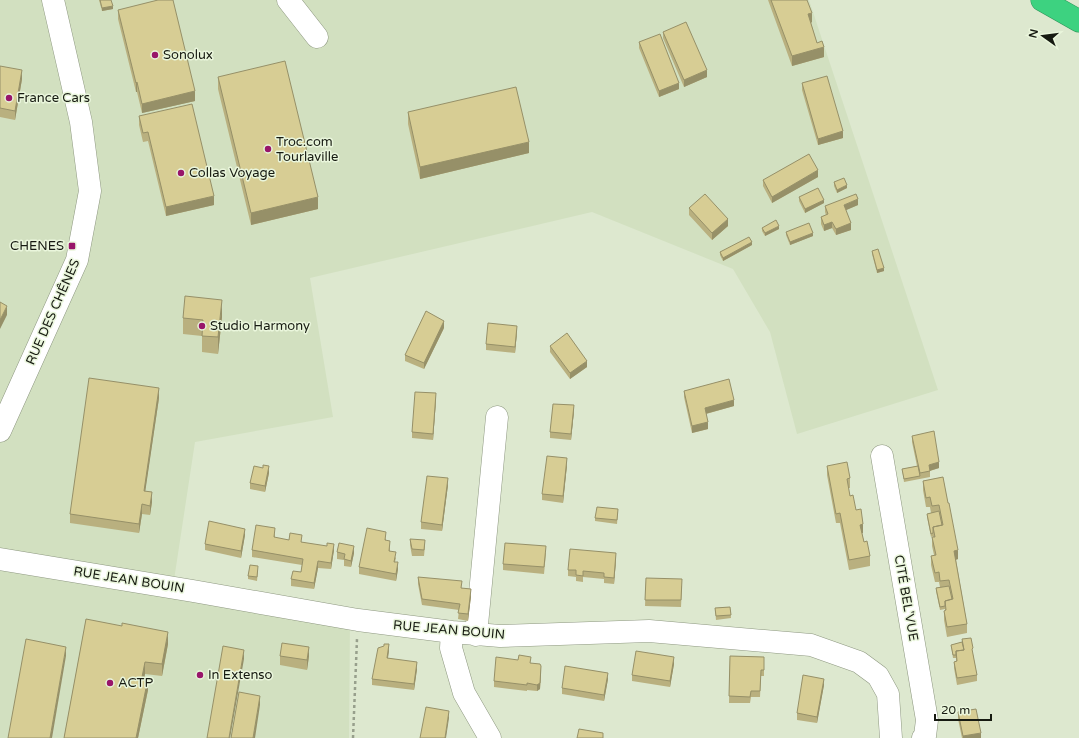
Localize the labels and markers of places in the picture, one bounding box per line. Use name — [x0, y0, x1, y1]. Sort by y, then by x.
place label: Sonolux — [163, 47, 213, 63]
marker: Sonolux — [150, 50, 160, 60]
place label: France Cars — [17, 90, 90, 106]
marker: France Cars — [4, 93, 14, 103]
place label: Troc.com Tourlaville — [276, 134, 338, 165]
marker: Troc.com Tourlaville — [263, 144, 273, 154]
place label: Collas Voyage — [189, 165, 275, 181]
marker: Collas Voyage — [176, 168, 186, 178]
place label: CHENES — [10, 238, 64, 254]
marker: CHENES — [67, 241, 77, 251]
place label: Studio Harmony — [210, 318, 310, 334]
marker: Studio Harmony — [197, 321, 207, 331]
place label: In Extenso — [208, 667, 273, 683]
marker: In Extenso — [195, 670, 205, 680]
place label: ACTP — [118, 675, 153, 691]
marker: ACTP — [105, 678, 115, 688]

